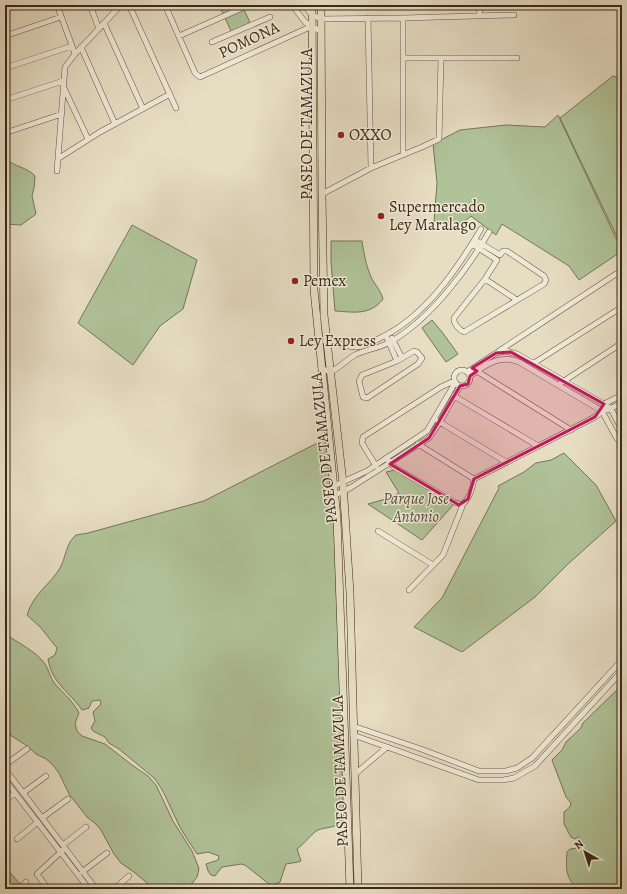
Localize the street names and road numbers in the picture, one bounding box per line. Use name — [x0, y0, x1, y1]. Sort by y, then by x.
street label: POMONA — [215, 16, 284, 64]
street label: PASEO DE TAMAZULA — [296, 47, 318, 200]
street label: PASEO DE TAMAZULA — [305, 371, 343, 525]
street label: PASEO DE TAMAZULA — [326, 694, 354, 847]

